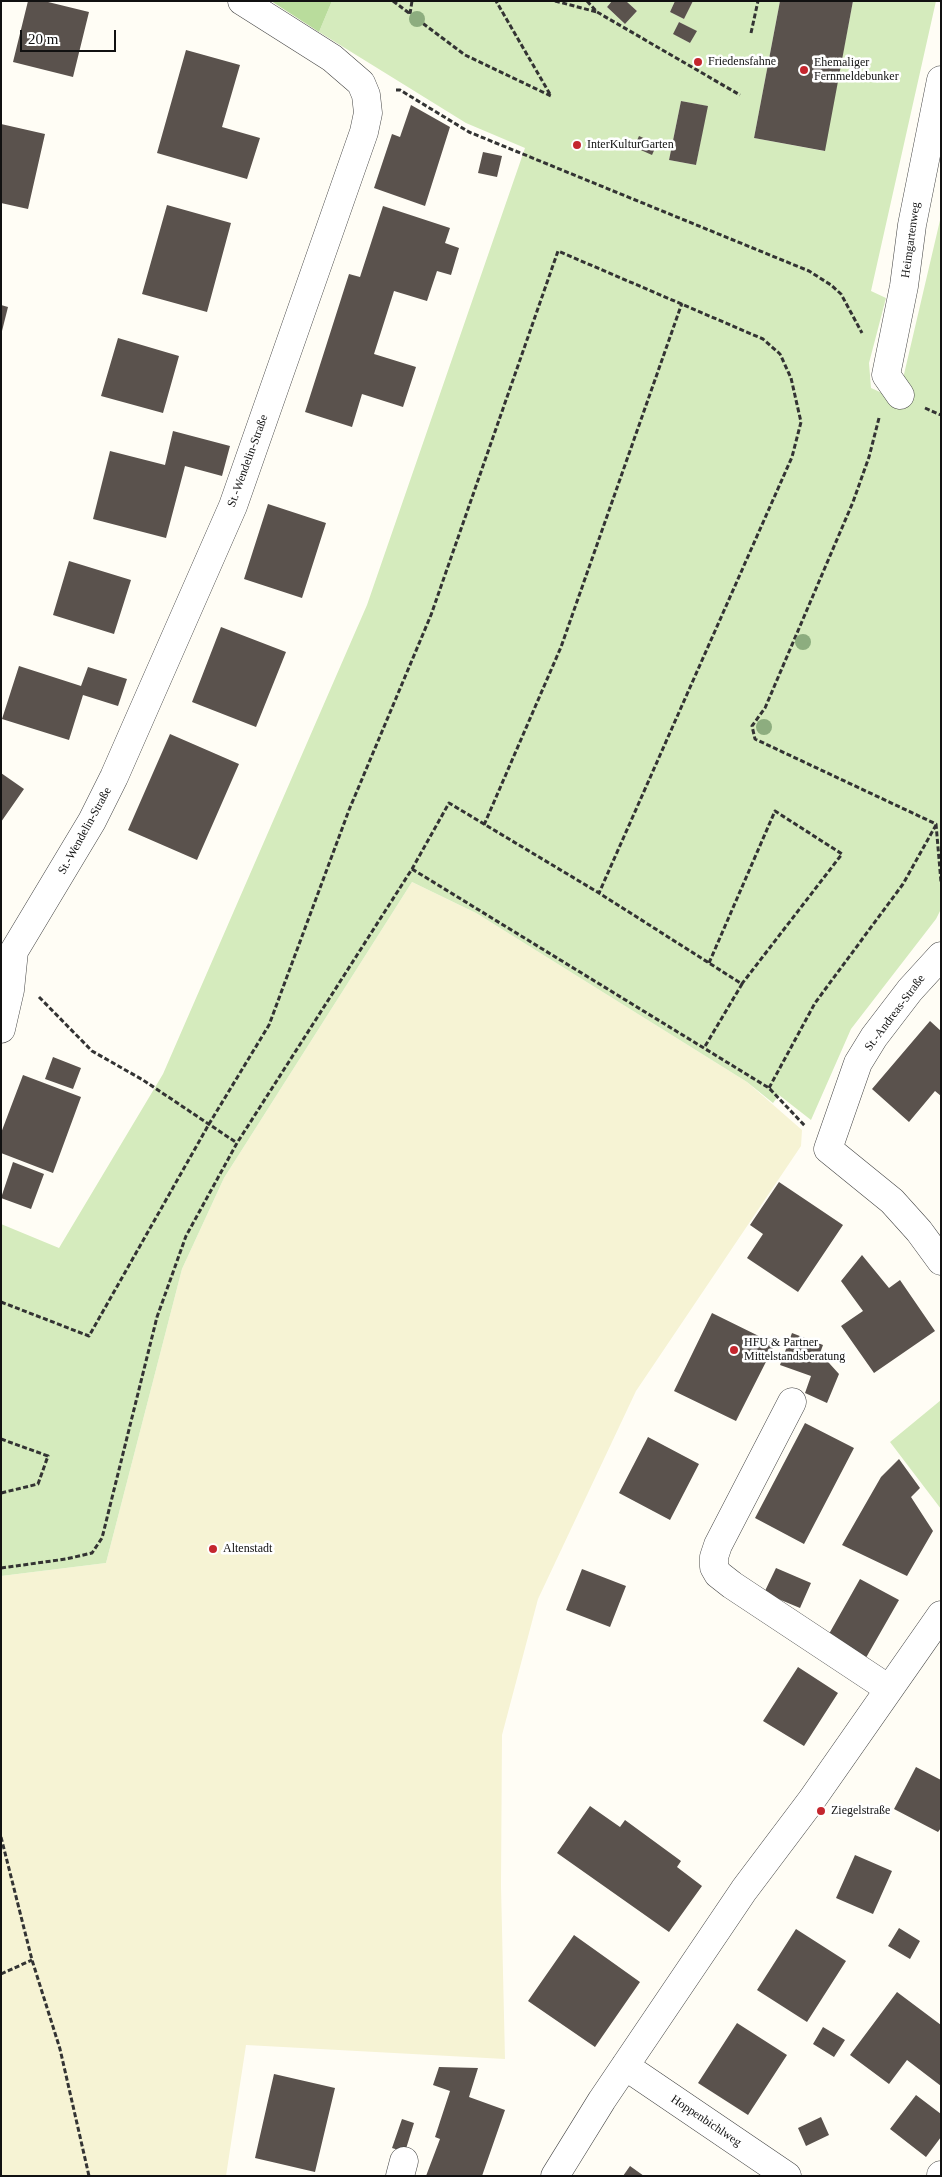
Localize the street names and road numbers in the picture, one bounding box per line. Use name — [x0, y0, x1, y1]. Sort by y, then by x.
street label: Heimgartenweg — [899, 201, 923, 279]
street label: St.-Wendelin-Straße — [225, 413, 271, 509]
street label: St.-Wendelin-Straße — [55, 785, 115, 877]
street label: St.-Andreas-Straße — [862, 972, 928, 1054]
street label: Hoppenbichlweg — [668, 2092, 744, 2150]

